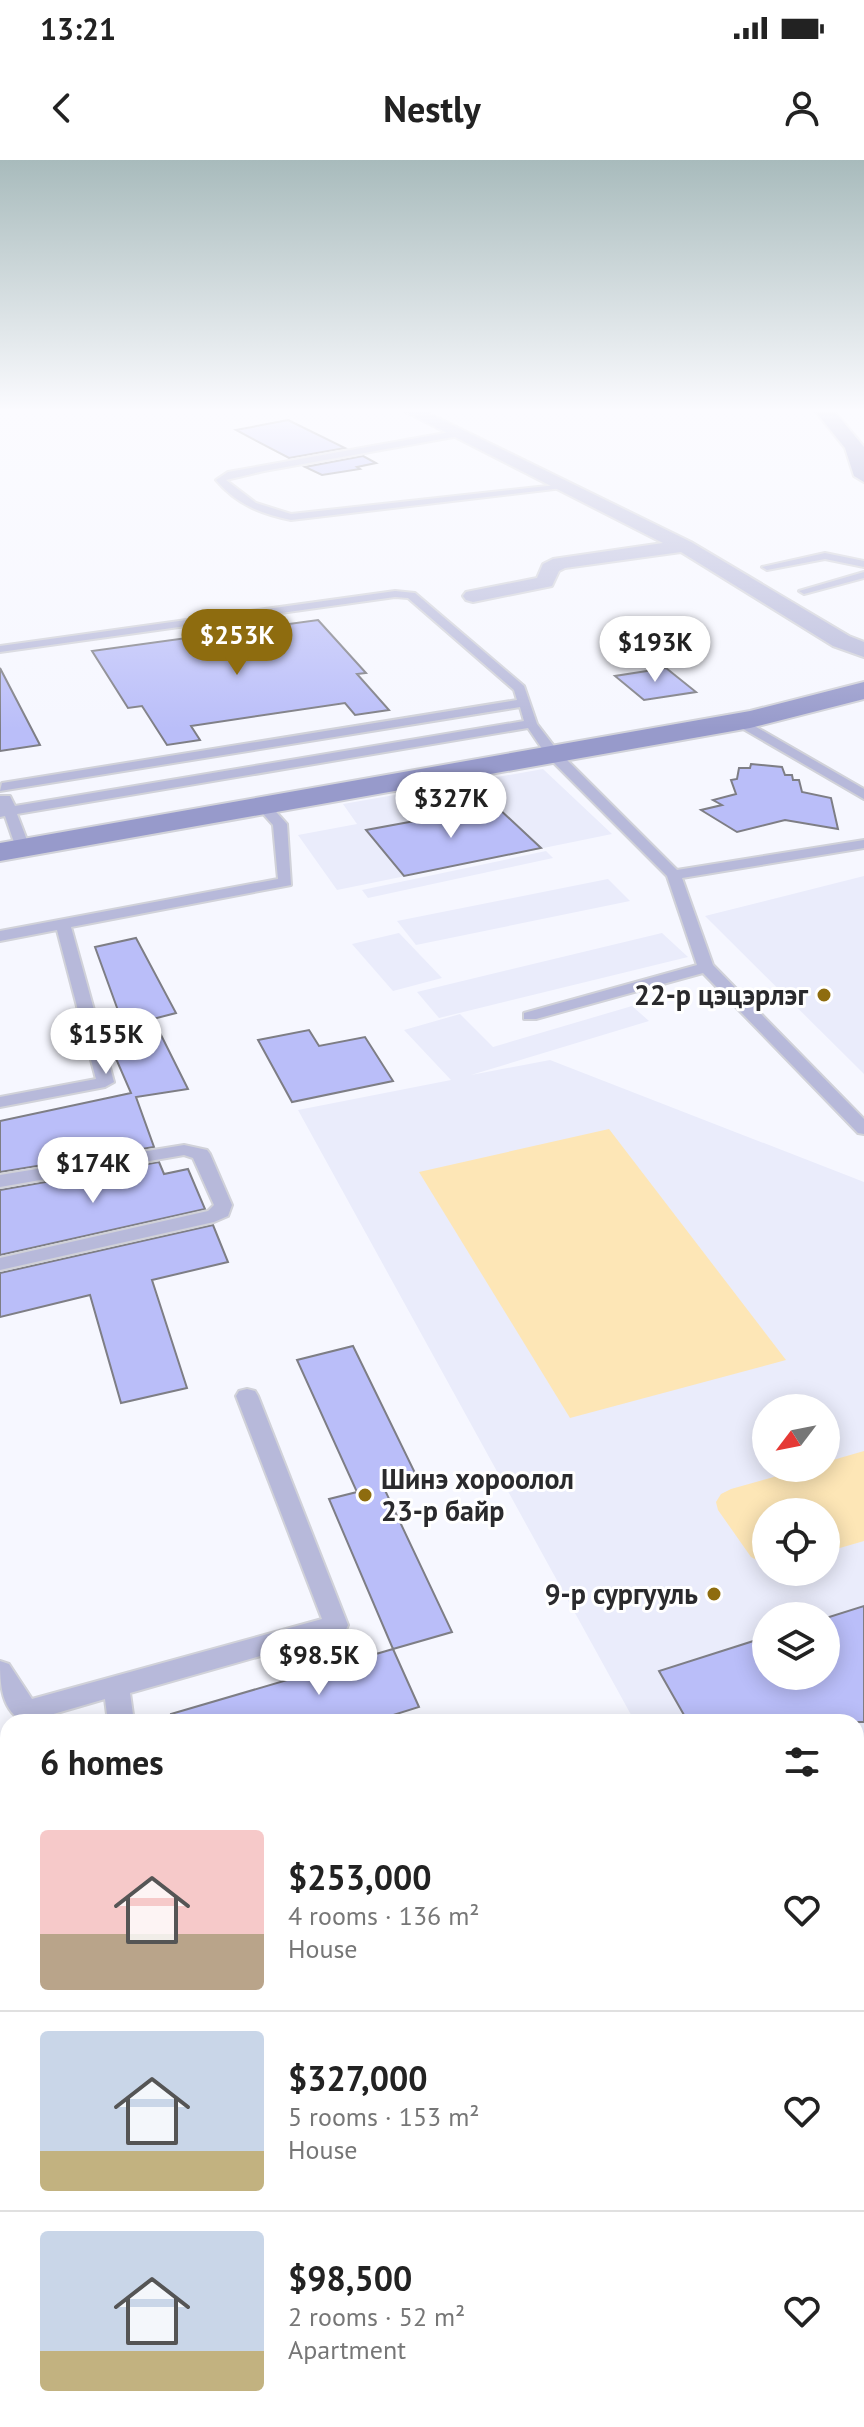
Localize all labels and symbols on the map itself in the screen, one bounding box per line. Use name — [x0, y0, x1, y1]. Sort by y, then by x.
pin: $253K — [181, 609, 293, 677]
pin: $193K — [599, 616, 711, 684]
pin: $327K — [395, 772, 507, 840]
place label: 22-р цэцэрлэг — [634, 976, 808, 1013]
marker: 22-р цэцэрлэг — [815, 986, 833, 1004]
pin: $155K — [50, 1008, 162, 1076]
pin: $174K — [37, 1137, 149, 1205]
north arrow — [752, 1394, 840, 1482]
place label: Шинэ хороолол 23-р байр — [381, 1460, 574, 1529]
marker: Шинэ хороолол 23-р байр — [356, 1486, 374, 1504]
place label: 9-р сургууль — [545, 1575, 698, 1612]
marker: 9-р сургууль — [705, 1585, 723, 1603]
pin: $98.5K — [254, 1629, 384, 1697]

